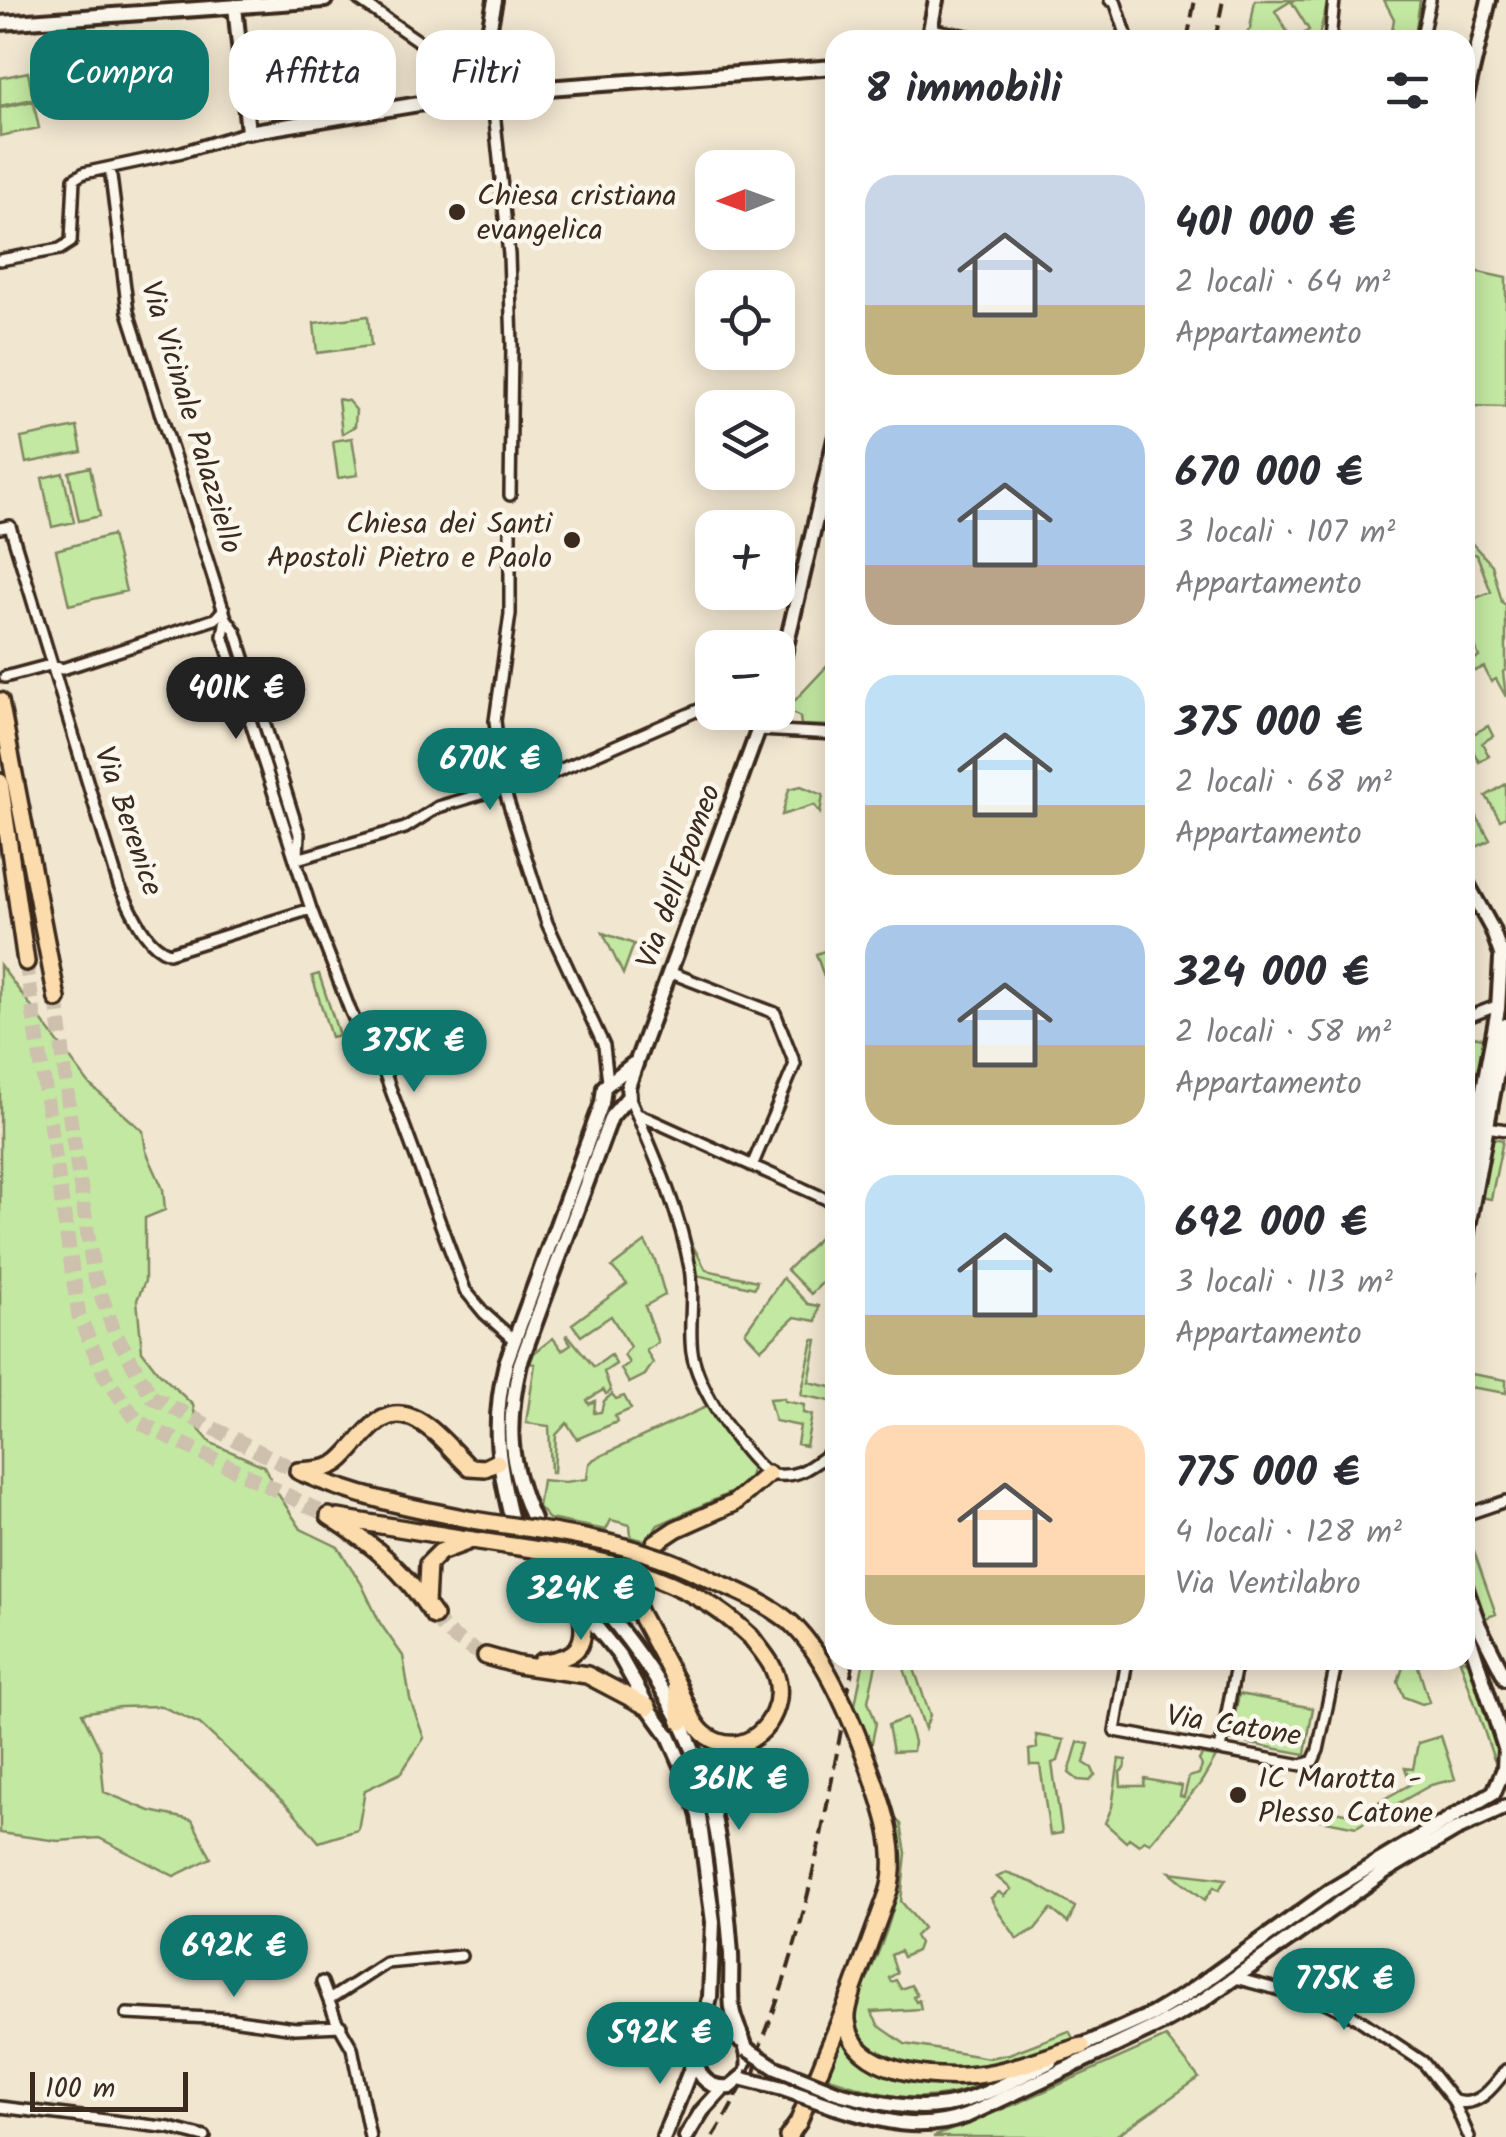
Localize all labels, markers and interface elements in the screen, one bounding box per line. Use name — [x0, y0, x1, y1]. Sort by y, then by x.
chip: Compra — [30, 30, 209, 120]
chip: Affitta — [229, 30, 396, 120]
chip: Filtri — [416, 30, 555, 120]
text: 8 immobili — [865, 57, 1062, 124]
icon: filters — [1380, 63, 1435, 118]
north arrow — [695, 150, 795, 250]
map controls — [695, 150, 795, 730]
place label: Chiesa cristiana evangelica — [477, 173, 677, 255]
text: 401 000 € — [1175, 191, 1356, 258]
marker: Chiesa cristiana evangelica — [446, 201, 468, 223]
icon: home — [945, 215, 1065, 335]
text: 2 locali · 64 m² — [1175, 258, 1390, 309]
button: locate — [695, 270, 795, 370]
street label: Via Vicinale Palazziello — [126, 275, 254, 560]
text: Appartamento — [1175, 309, 1362, 360]
button: layers — [695, 390, 795, 490]
text: 670 000 € — [1175, 441, 1363, 508]
icon: home — [945, 465, 1065, 585]
place label: Chiesa dei Santi Apostoli Pietro e Paolo — [267, 501, 554, 583]
text: 3 locali · 107 m² — [1175, 508, 1395, 559]
button: + — [695, 510, 795, 610]
marker: Chiesa dei Santi Apostoli Pietro e Paolo — [561, 529, 583, 551]
text: Appartamento — [1175, 559, 1362, 610]
button: − — [695, 630, 795, 730]
pin: 401K € — [155, 657, 317, 742]
text: 401K € — [188, 664, 284, 715]
text: 375 000 € — [1175, 691, 1363, 758]
icon: home — [945, 715, 1065, 835]
pin: 670K € — [409, 728, 571, 813]
text: 670K € — [440, 735, 540, 786]
street label: Via Berenice — [79, 740, 175, 903]
text: 2 locali · 68 m² — [1175, 758, 1392, 809]
street label: Via dell'Epomeo — [624, 778, 735, 976]
text: Appartamento — [1175, 809, 1362, 860]
text: 324 000 € — [1175, 941, 1369, 1008]
icon: home — [945, 965, 1065, 1085]
text: 2 locali · 58 m² — [1175, 1008, 1391, 1059]
pin: 375K € — [333, 1010, 495, 1095]
text: 375K € — [364, 1017, 464, 1068]
text: Appartamento — [1175, 1059, 1362, 1110]
text: 692 000 € — [1175, 1191, 1367, 1258]
icon: home — [945, 1215, 1065, 1335]
text: 3 locali · 113 m² — [1175, 1258, 1393, 1309]
text: Appartamento — [1175, 1309, 1362, 1360]
text: 775 000 € — [1175, 1441, 1360, 1508]
icon: home — [945, 1465, 1065, 1585]
text: 4 locali · 128 m² — [1175, 1508, 1402, 1559]
pin: 324K € — [500, 1558, 662, 1643]
text: Via Ventilabro — [1175, 1559, 1361, 1610]
text: 324K € — [528, 1565, 634, 1616]
street label: Via Catone — [1163, 1693, 1305, 1761]
pin: 361K € — [658, 1748, 820, 1833]
text: 361K € — [691, 1755, 787, 1806]
place label: IC Marotta - Plesso Catone — [1258, 1756, 1433, 1838]
marker: IC Marotta - Plesso Catone — [1227, 1784, 1249, 1806]
pin: 692K € — [153, 1915, 315, 2000]
text: 692K € — [182, 1922, 286, 1973]
pin: 775K € — [1263, 1948, 1425, 2033]
text: 775K € — [1295, 1955, 1393, 2006]
pin: 592K € — [579, 2002, 741, 2087]
text: 592K € — [609, 2009, 711, 2060]
scale bar — [30, 2067, 188, 2112]
text: 100 m — [45, 2067, 115, 2112]

